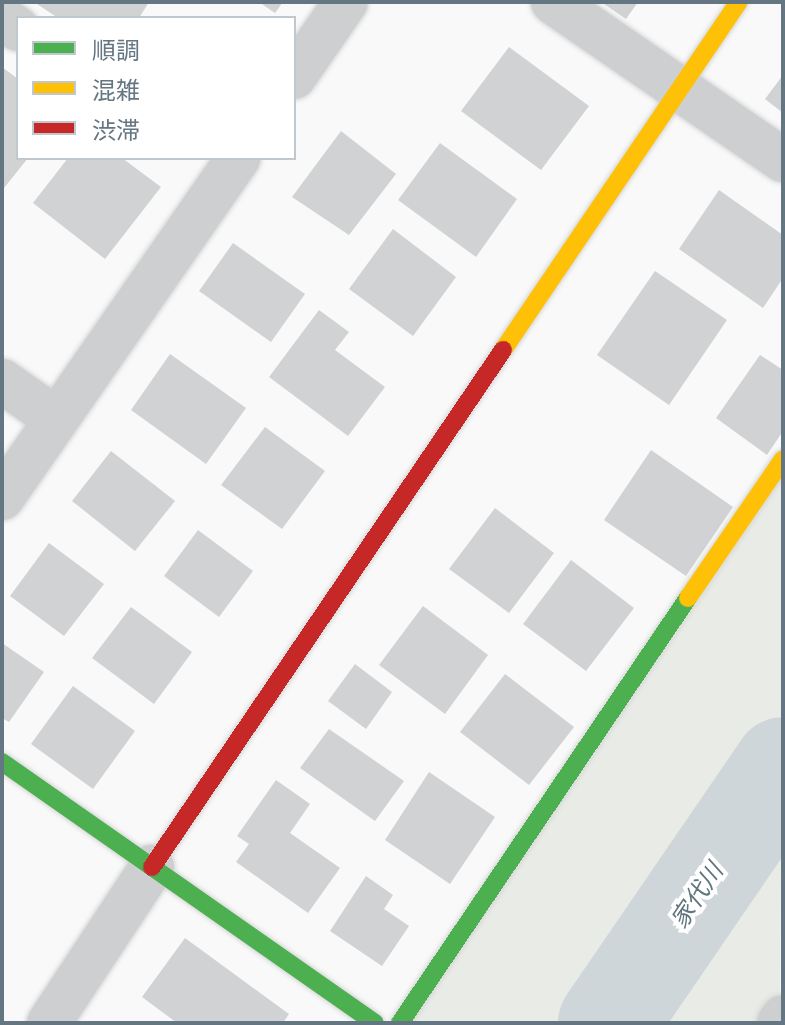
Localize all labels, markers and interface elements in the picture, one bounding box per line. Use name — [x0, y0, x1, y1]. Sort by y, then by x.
legend — [16, 16, 296, 160]
text: 順調 — [92, 35, 140, 64]
text: 混雑 — [92, 75, 140, 104]
text: 渋滞 — [92, 115, 140, 144]
water label: 家代川 — [664, 857, 728, 933]

